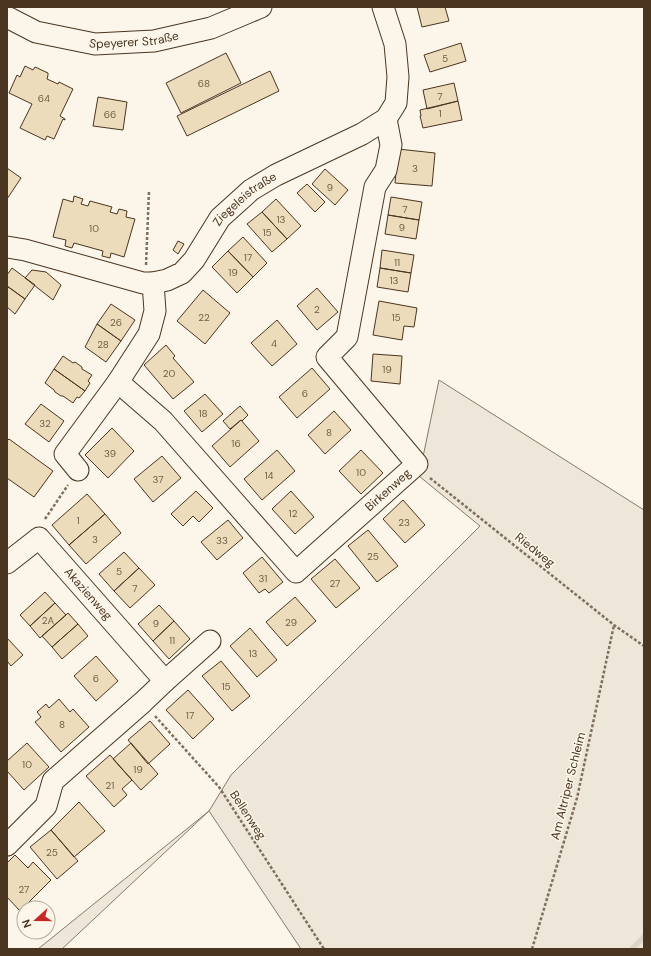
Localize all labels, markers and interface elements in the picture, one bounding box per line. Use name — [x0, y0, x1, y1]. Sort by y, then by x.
street label: Speyerer Straße — [88, 28, 180, 52]
house number: 5 — [442, 52, 448, 65]
house number: 68 — [198, 77, 210, 90]
house number: 7 — [437, 90, 443, 103]
house number: 64 — [38, 92, 50, 105]
house number: 1 — [438, 107, 442, 120]
house number: 66 — [104, 108, 116, 121]
house number: 3 — [412, 162, 418, 175]
street label: Ziegeleistraße — [209, 168, 280, 229]
house number: 9 — [327, 181, 333, 194]
house number: 7 — [402, 203, 408, 216]
house number: 13 — [276, 213, 286, 226]
house number: 9 — [399, 221, 405, 234]
house number: 10 — [89, 222, 99, 235]
house number: 15 — [262, 226, 272, 239]
house number: 17 — [244, 251, 252, 264]
house number: 11 — [394, 256, 400, 269]
house number: 19 — [228, 266, 238, 279]
house number: 13 — [389, 274, 399, 287]
house number: 2 — [314, 303, 320, 316]
house number: 22 — [198, 311, 210, 324]
house number: 15 — [391, 311, 401, 324]
house number: 26 — [110, 316, 122, 329]
house number: 4 — [271, 337, 277, 350]
house number: 28 — [97, 338, 109, 351]
house number: 19 — [382, 363, 392, 376]
house number: 20 — [163, 367, 175, 380]
house number: 6 — [302, 387, 308, 400]
house number: 18 — [198, 407, 208, 420]
house number: 32 — [39, 417, 51, 430]
house number: 8 — [326, 426, 332, 439]
house number: 16 — [231, 437, 241, 450]
house number: 39 — [104, 447, 116, 460]
street label: Birkenweg — [362, 465, 415, 515]
house number: 10 — [356, 466, 366, 479]
house number: 14 — [264, 469, 274, 482]
house number: 37 — [152, 473, 164, 486]
house number: 12 — [289, 507, 298, 520]
house number: 1 — [76, 514, 80, 527]
house number: 23 — [398, 516, 410, 529]
street label: Riedweg — [512, 529, 558, 571]
house number: 3 — [92, 533, 98, 546]
house number: 33 — [216, 534, 228, 547]
house number: 25 — [367, 550, 379, 563]
street label: Akazienweg — [61, 564, 116, 624]
house number: 5 — [116, 565, 122, 578]
house number: 31 — [259, 572, 267, 585]
house number: 27 — [330, 577, 340, 590]
house number: 7 — [132, 582, 138, 595]
house number: 2A — [42, 614, 55, 627]
house number: 29 — [285, 616, 297, 629]
house number: 9 — [153, 617, 159, 630]
house number: 11 — [169, 634, 175, 647]
house number: 13 — [248, 647, 258, 660]
house number: 6 — [93, 672, 99, 685]
house number: 15 — [221, 680, 231, 693]
house number: 17 — [186, 709, 194, 722]
house number: 8 — [59, 718, 65, 731]
street label: Am Altriper Schleim — [547, 731, 589, 841]
house number: 10 — [22, 758, 32, 771]
house number: 19 — [133, 763, 143, 776]
house number: 21 — [106, 779, 114, 792]
street label: Bellenweg — [226, 787, 270, 843]
house number: 25 — [46, 846, 58, 859]
house number: 27 — [19, 883, 29, 896]
north arrow — [16, 900, 56, 940]
text: N — [19, 917, 35, 930]

